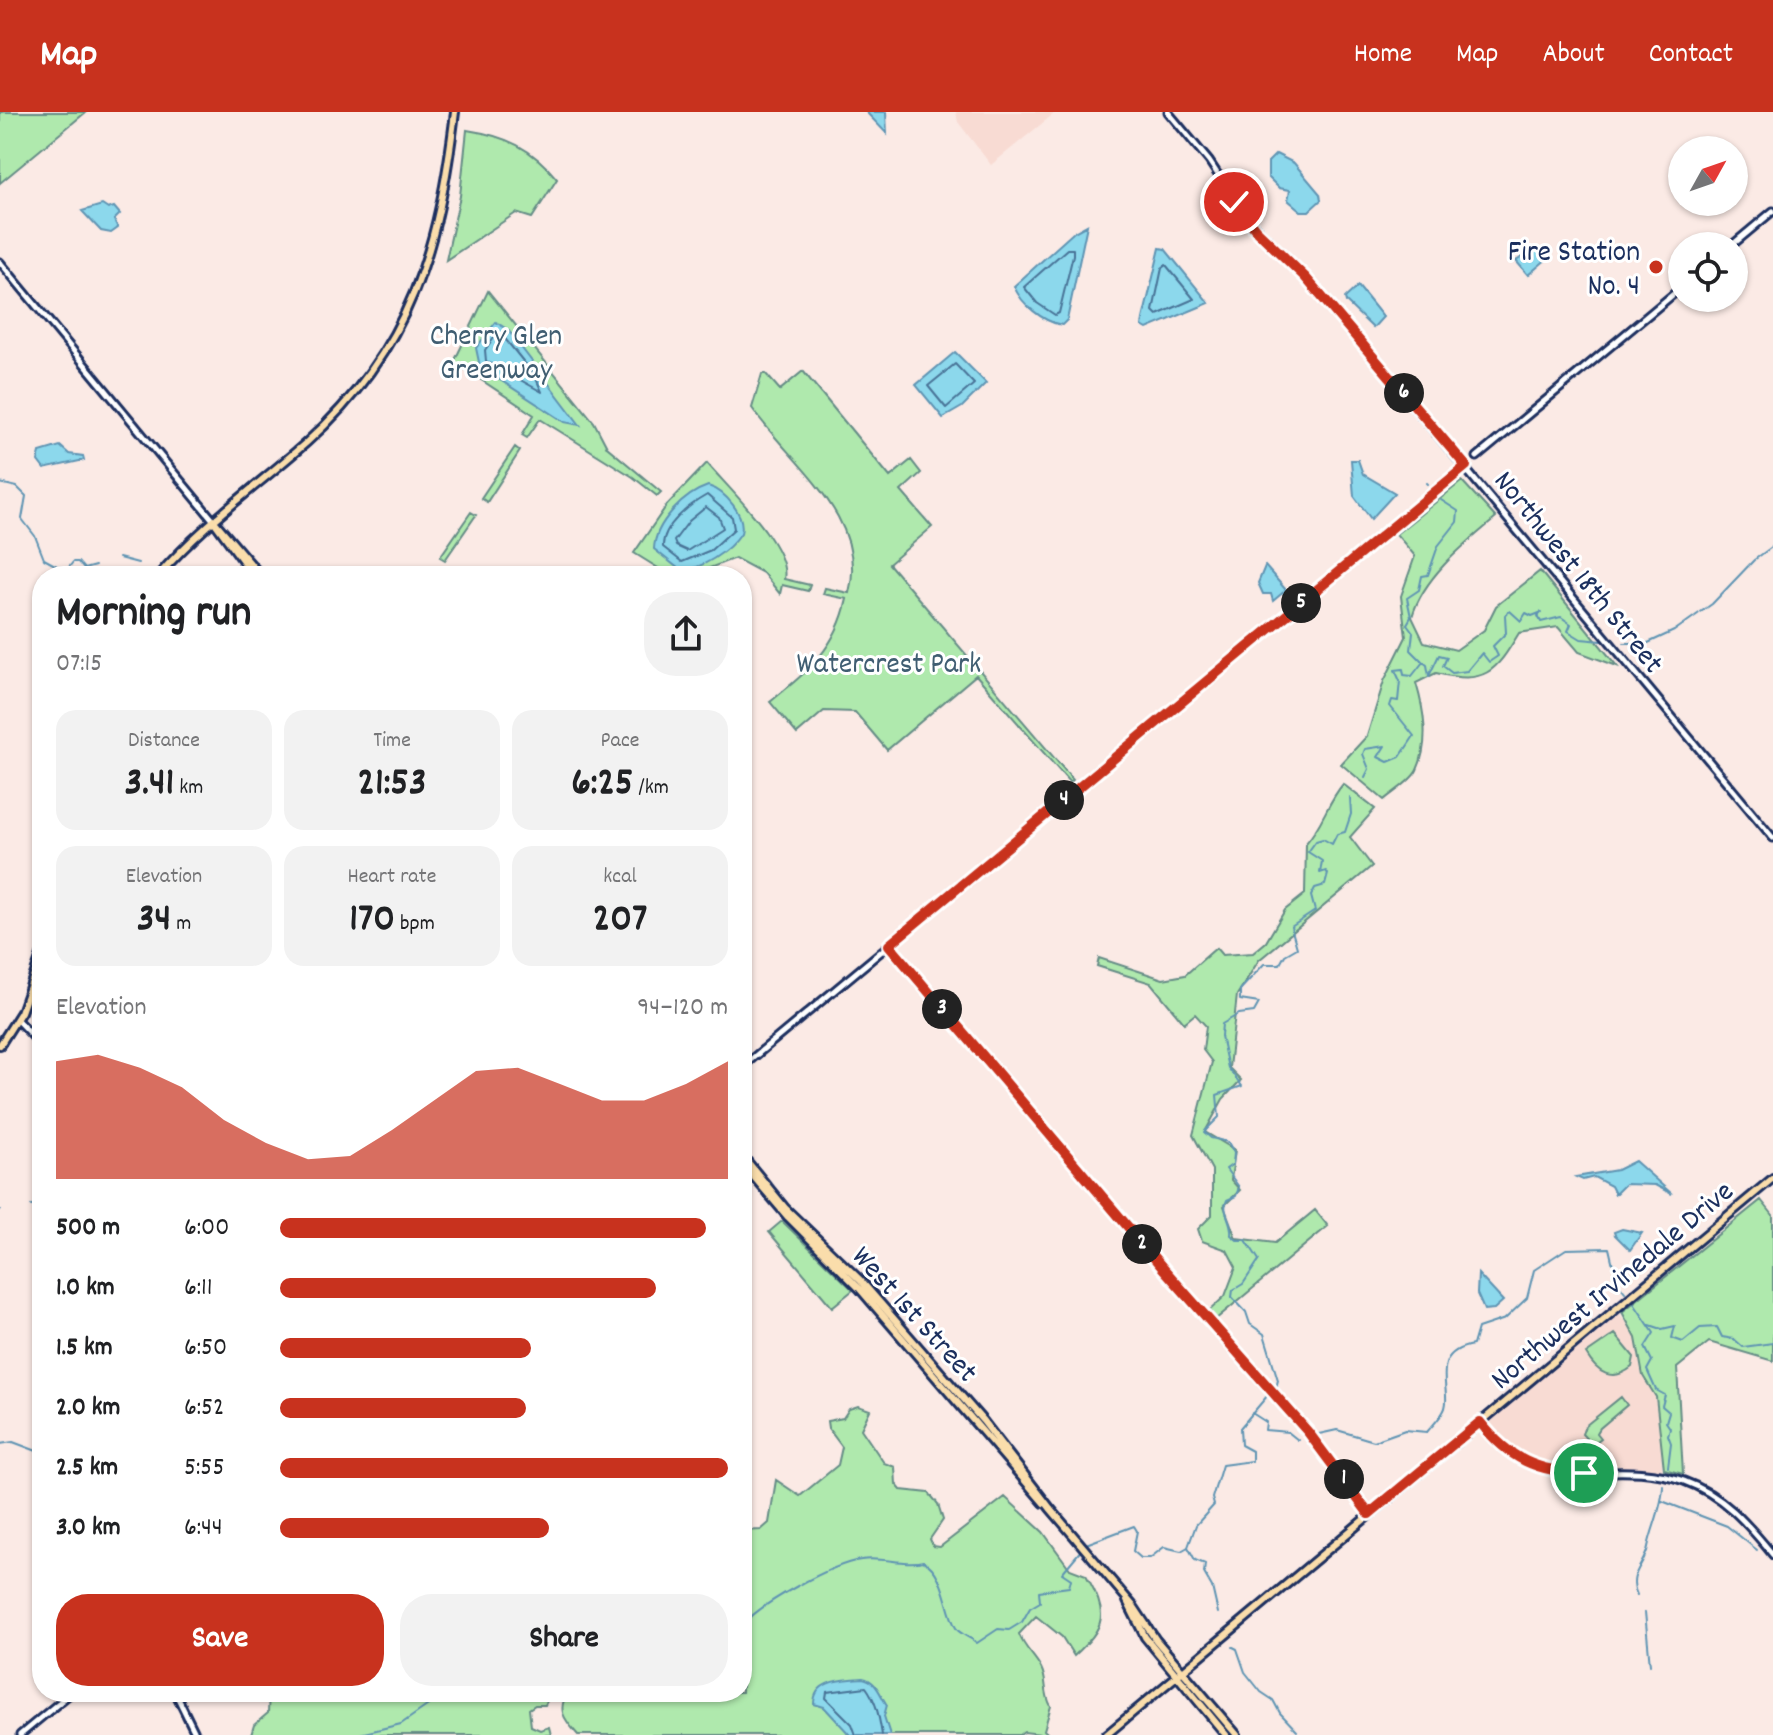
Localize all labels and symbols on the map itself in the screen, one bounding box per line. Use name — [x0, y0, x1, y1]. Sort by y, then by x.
north arrow — [1668, 136, 1748, 216]
pin — [1200, 168, 1268, 236]
place label: Fire Station No. 4 — [1508, 233, 1640, 310]
marker: Fire Station No. 4 — [1647, 258, 1665, 276]
park label: Cherry Glen Greenway — [430, 317, 562, 394]
pin: 6 — [1384, 373, 1424, 413]
street label: Northwest 18th Street — [1481, 463, 1672, 685]
pin: 5 — [1281, 583, 1321, 623]
park label: Watercrest Park — [797, 645, 981, 688]
pin: 4 — [1044, 780, 1084, 820]
pin: 3 — [922, 989, 962, 1029]
street label: Northwest Irvinedale Drive — [1483, 1173, 1745, 1402]
pin: 2 — [1122, 1224, 1162, 1264]
street label: West 1st Street — [839, 1238, 986, 1394]
pin — [1550, 1439, 1618, 1507]
pin: 1 — [1324, 1459, 1364, 1499]

